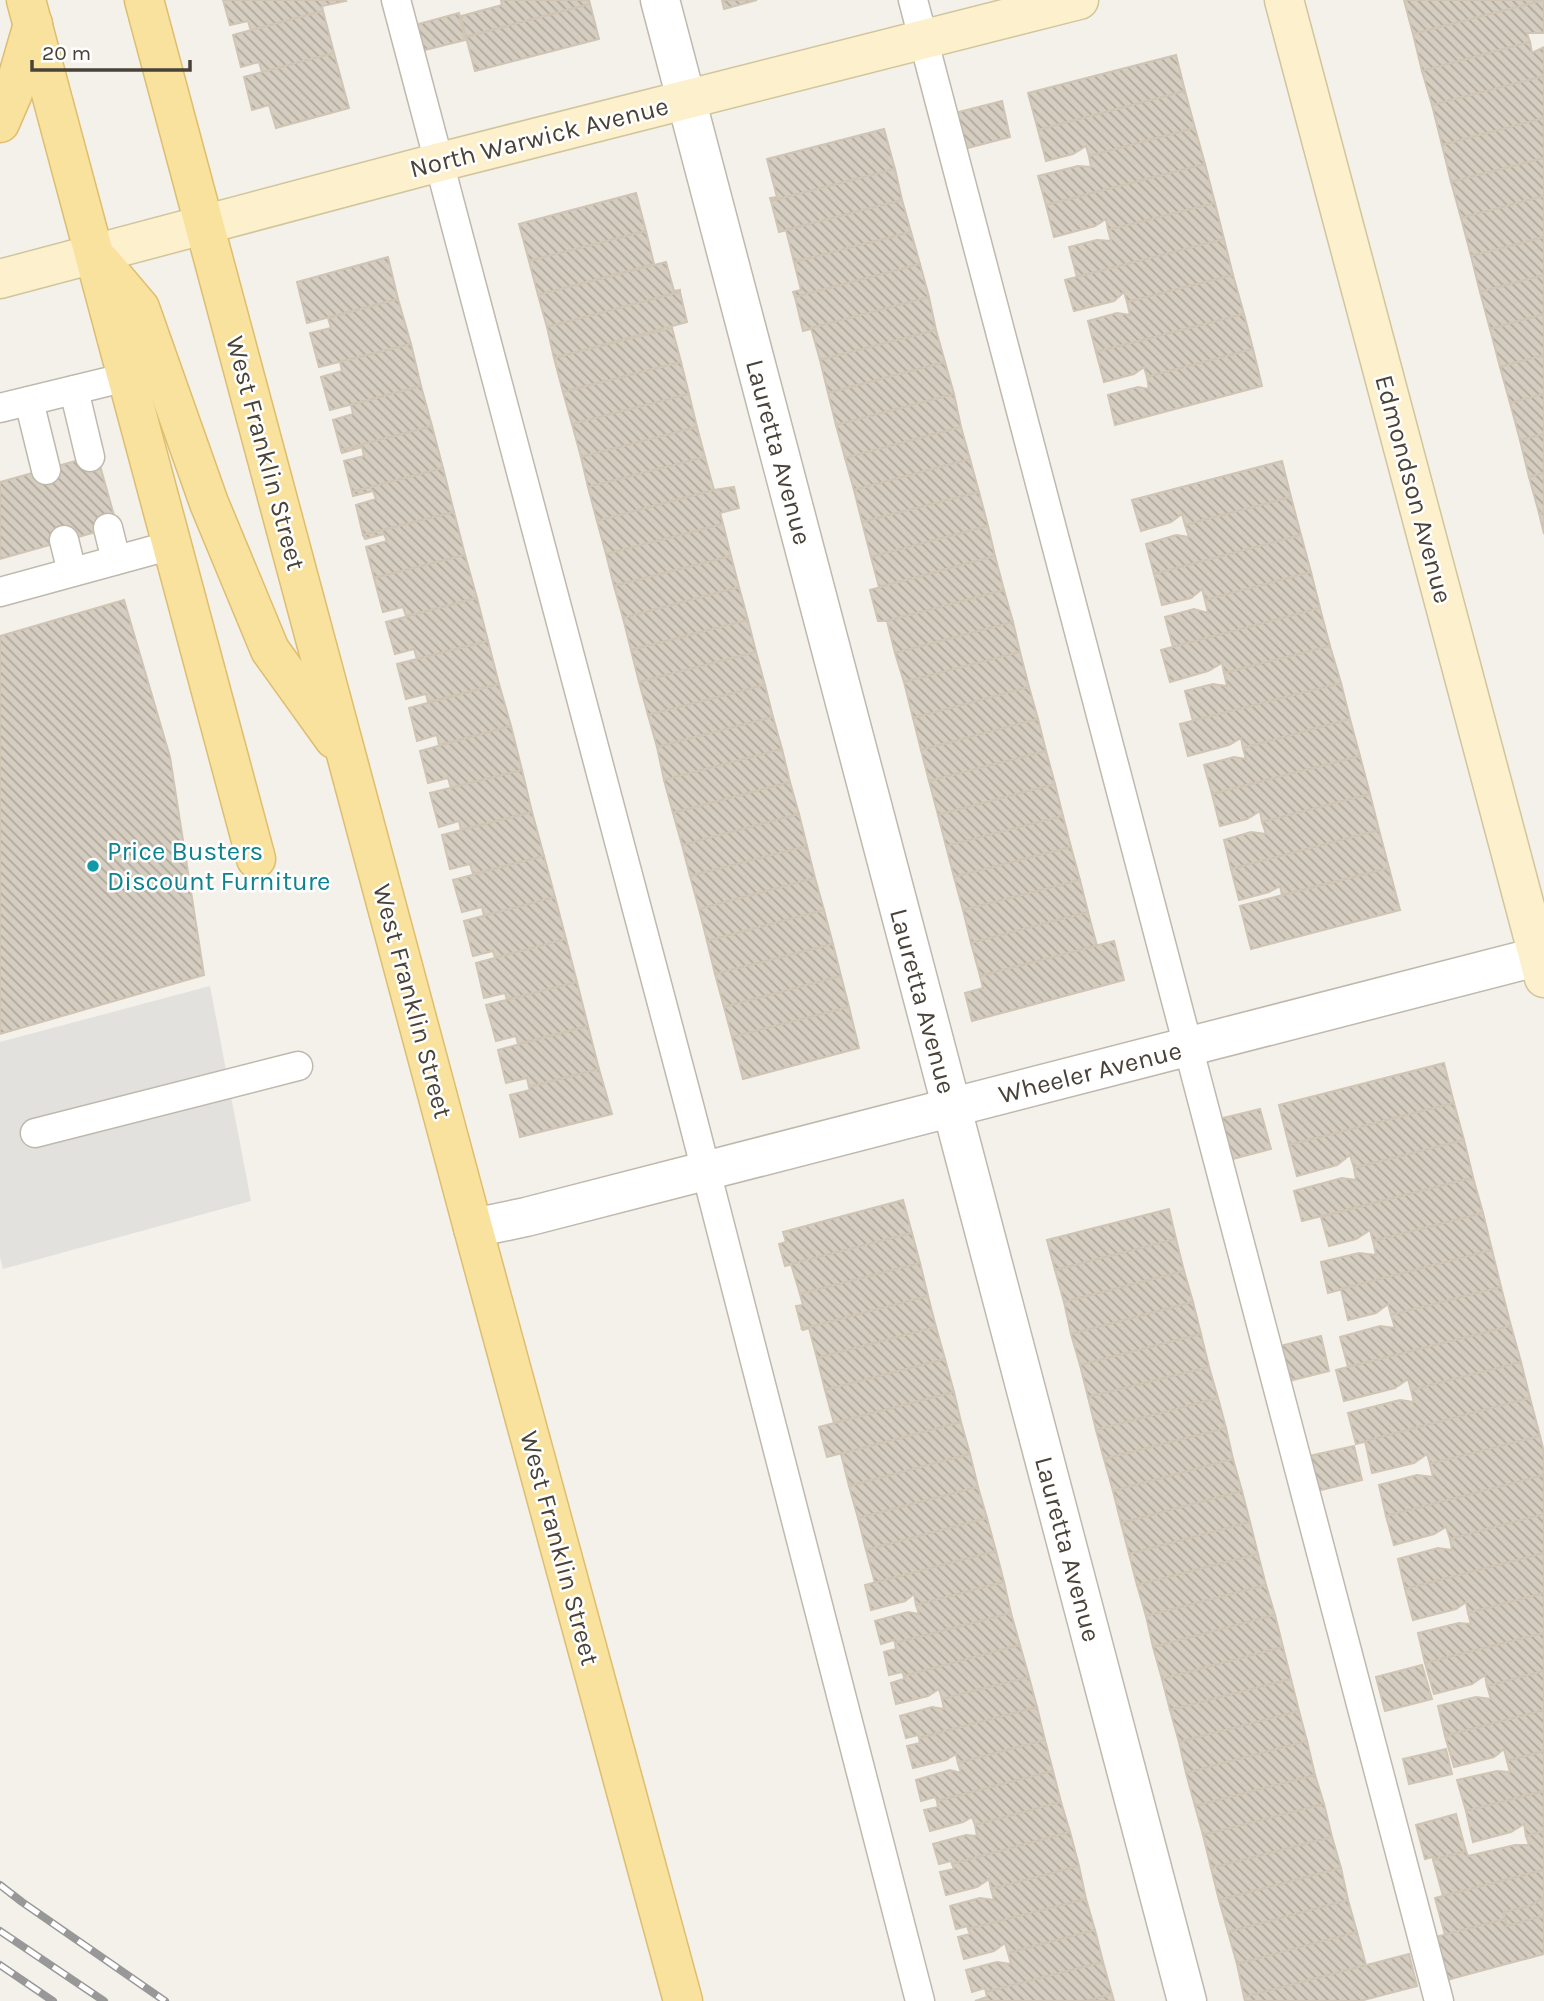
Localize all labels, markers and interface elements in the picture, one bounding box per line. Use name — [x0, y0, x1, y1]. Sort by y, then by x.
scale bar — [32, 28, 189, 72]
text: 20 m — [42, 41, 91, 65]
street label: North Warwick Avenue — [407, 90, 672, 185]
street label: West Franklin Street — [219, 333, 312, 574]
street label: Lauretta Avenue — [739, 356, 818, 548]
street label: Edmondson Avenue — [1368, 372, 1459, 607]
place label: Price Busters Discount Furniture — [107, 836, 330, 897]
marker: Price Busters Discount Furniture — [85, 858, 101, 874]
street label: West Franklin Street — [366, 881, 459, 1122]
street label: Lauretta Avenue — [883, 905, 962, 1097]
street label: Wheeler Avenue — [995, 1035, 1185, 1110]
street label: West Franklin Street — [513, 1428, 606, 1669]
street label: Lauretta Avenue — [1028, 1453, 1107, 1645]

